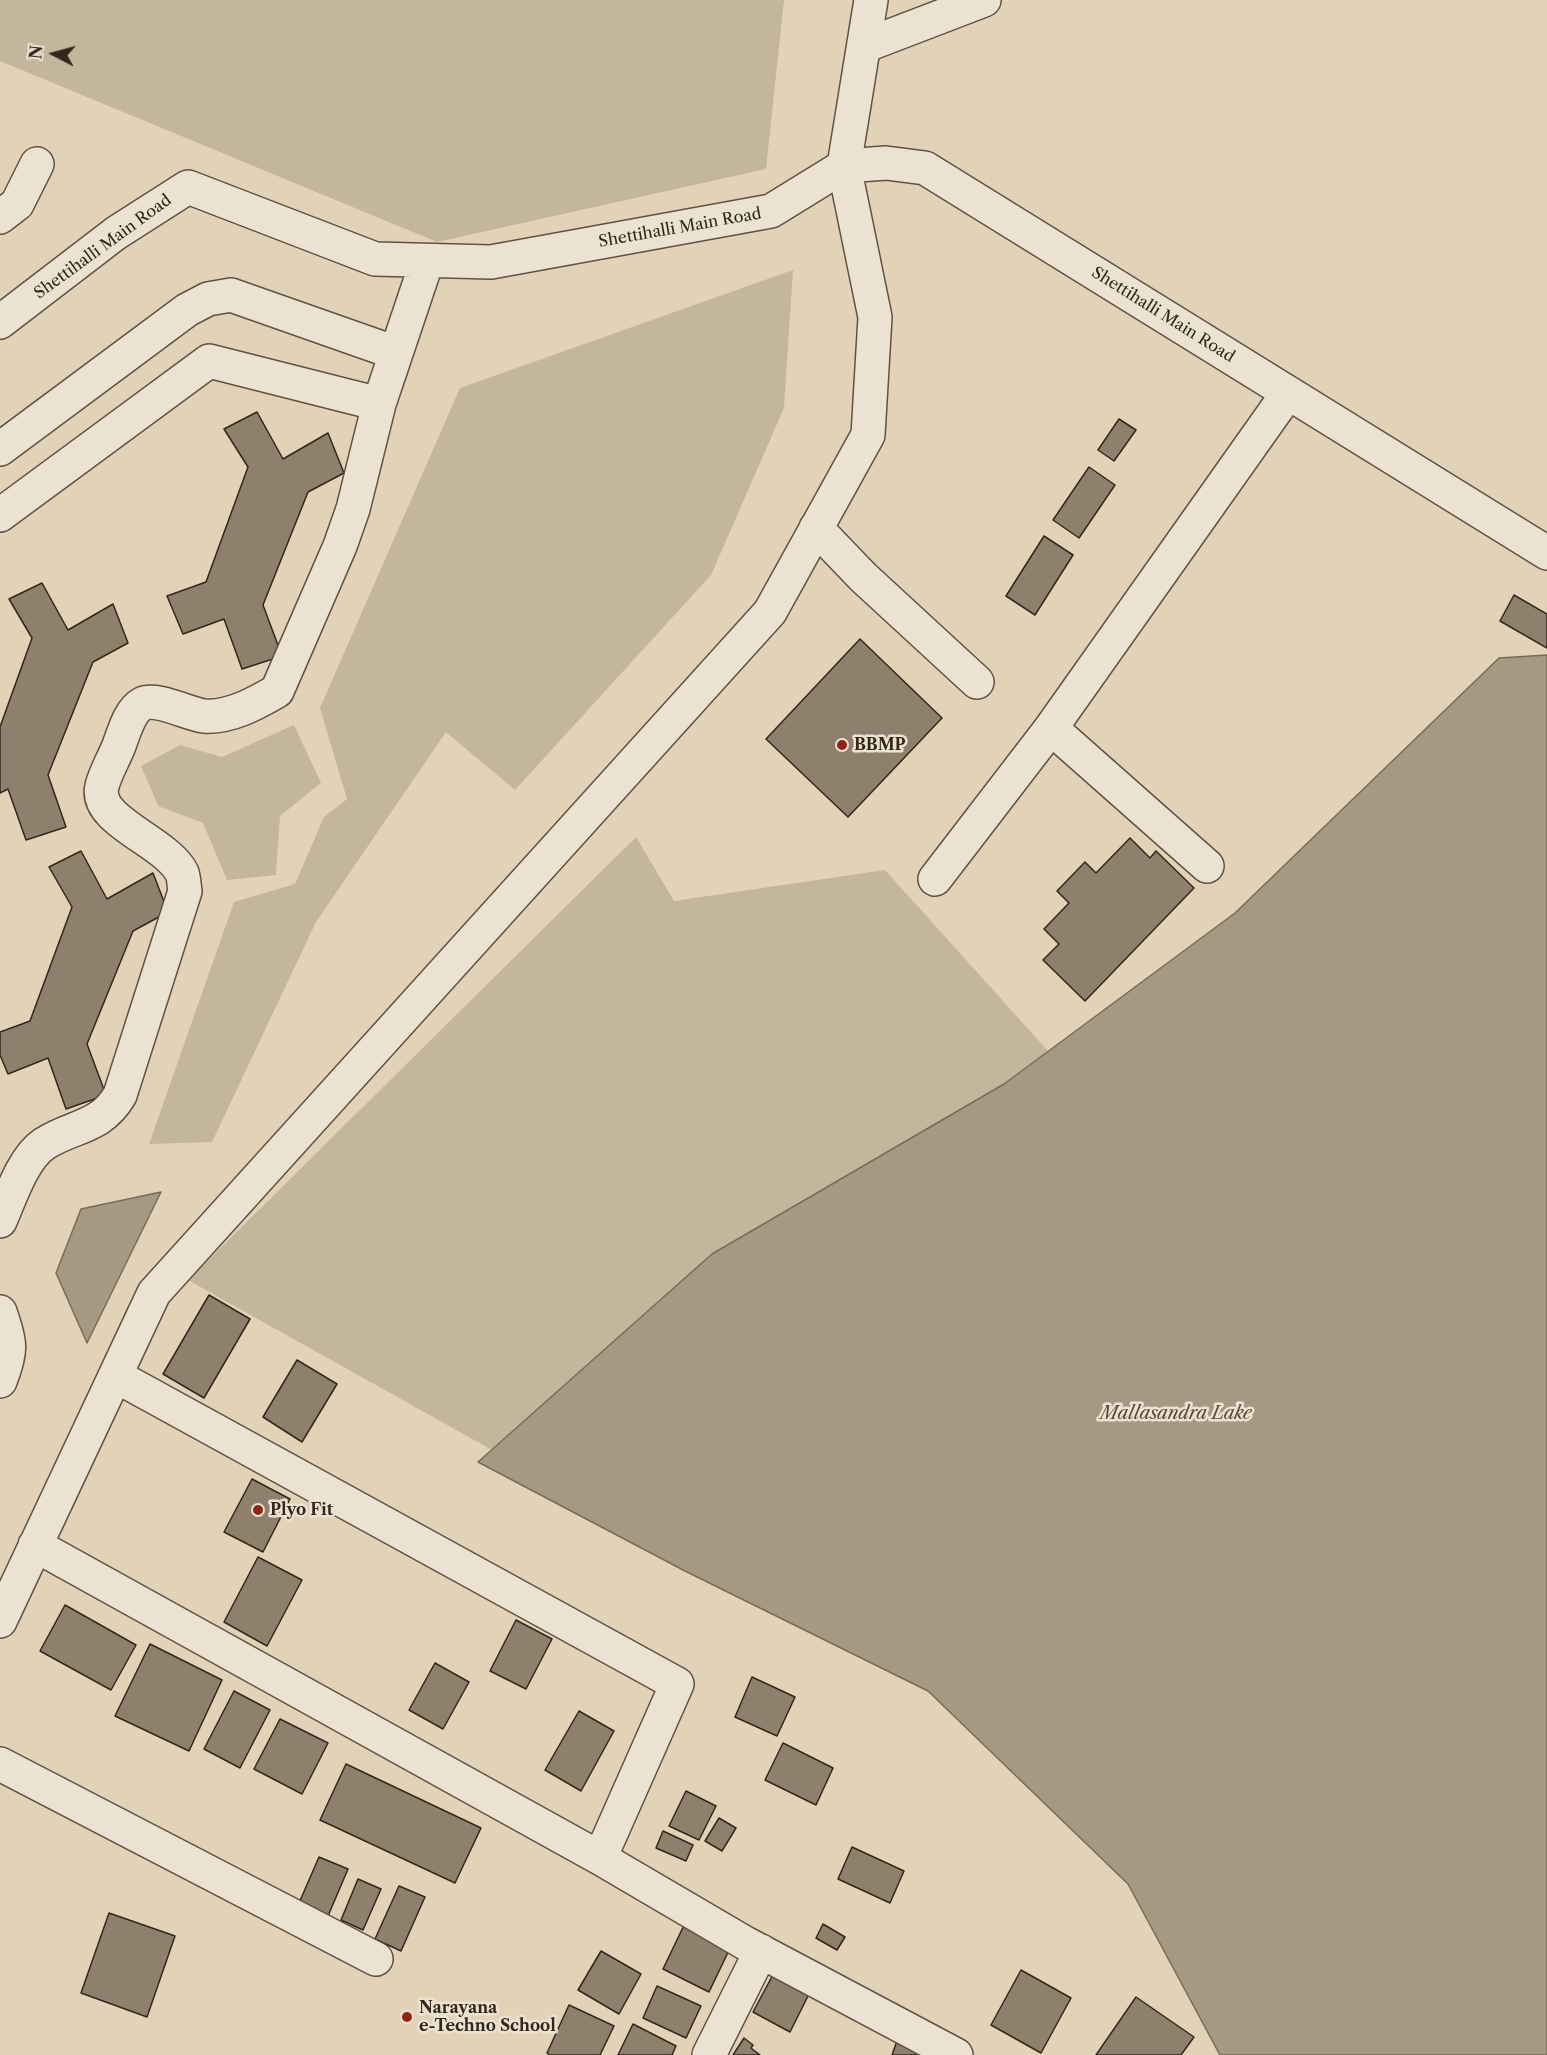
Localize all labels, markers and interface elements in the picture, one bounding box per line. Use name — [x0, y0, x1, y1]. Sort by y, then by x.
north arrow — [24, 24, 84, 84]
text: N — [25, 44, 47, 60]
street label: Shettihalli Main Road — [31, 191, 175, 303]
street label: Shettihalli Main Road — [597, 204, 763, 252]
street label: Shettihalli Main Road — [1088, 263, 1238, 367]
place label: BBMP — [854, 735, 906, 755]
marker: BBMP — [835, 738, 849, 752]
water label: Mallasandra Lake — [1100, 1403, 1252, 1425]
place label: Plyo Fit — [270, 1500, 333, 1520]
marker: Plyo Fit — [251, 1503, 265, 1517]
place label: Narayana e-Techno School — [419, 1998, 556, 2036]
marker: Narayana e-Techno School — [400, 2010, 414, 2024]

